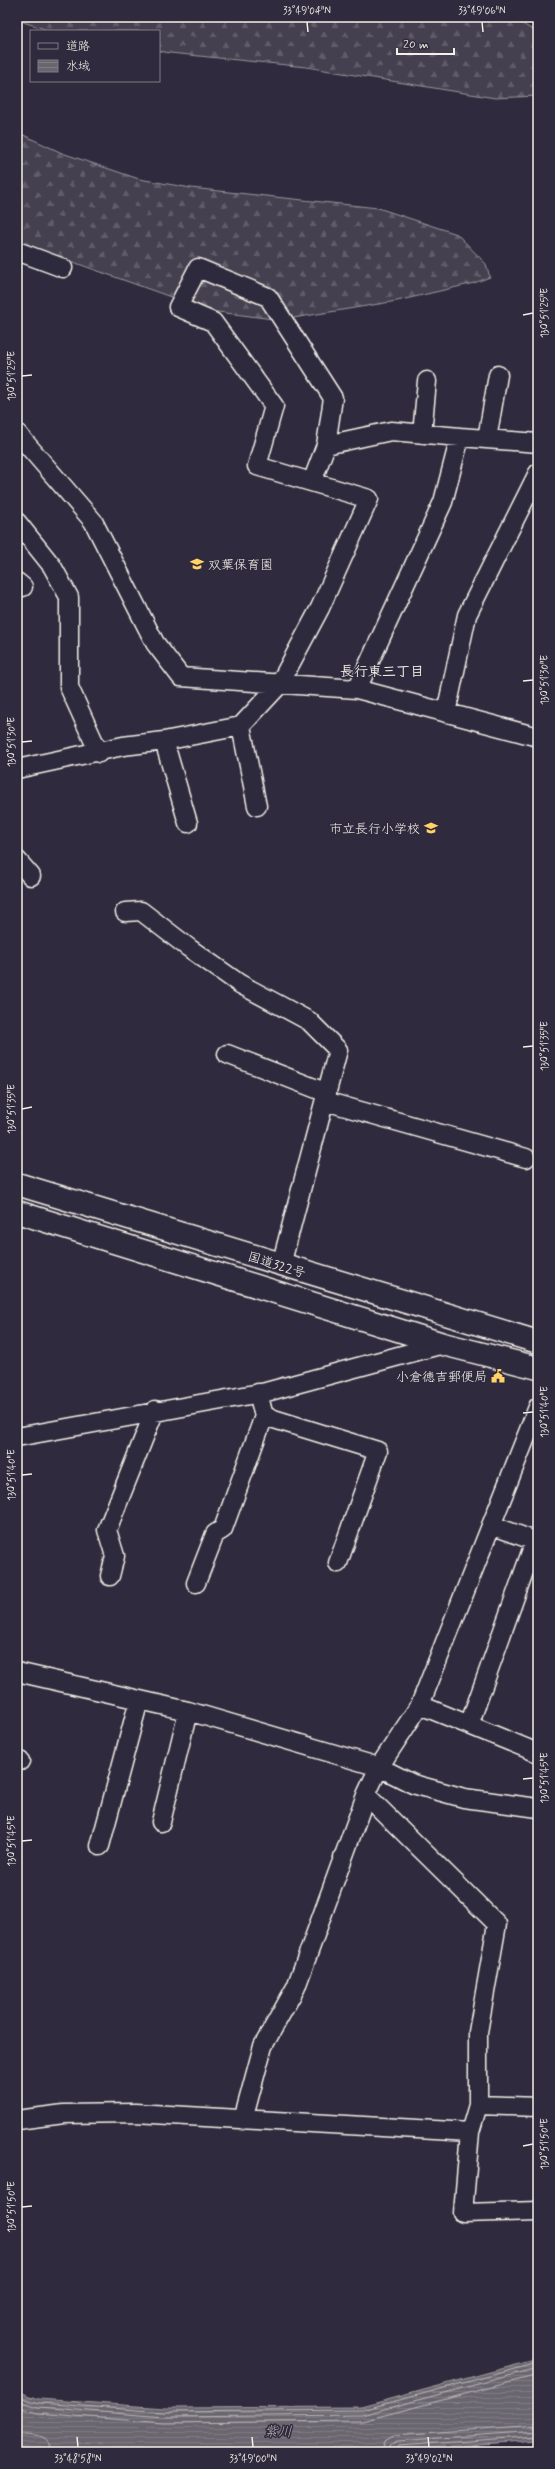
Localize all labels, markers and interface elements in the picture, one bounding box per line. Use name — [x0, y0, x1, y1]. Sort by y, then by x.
text: 33°49'04"N — [283, 4, 331, 18]
text: 33°49'06"N — [458, 4, 506, 18]
legend — [30, 30, 160, 82]
scale bar — [397, 30, 454, 56]
text: 20 m — [403, 37, 429, 53]
text: 道路 — [66, 39, 90, 55]
text: 水域 — [66, 59, 90, 75]
text: 130°51'25"E — [538, 288, 552, 338]
text: 130°51'25"E — [5, 351, 19, 401]
school or university icon: 双葉保育園 — [189, 556, 205, 572]
place label: 双葉保育園 — [208, 557, 273, 574]
text: 130°51'30"E — [538, 655, 552, 705]
district label: 長行東三丁目 — [340, 663, 424, 681]
text: 130°51'30"E — [5, 717, 19, 767]
school or university icon: 市立長行小学校 — [423, 820, 439, 836]
place label: 市立長行小学校 — [329, 821, 420, 838]
text: 130°51'35"E — [538, 1021, 552, 1071]
text: 130°51'35"E — [5, 1084, 19, 1134]
street label: 国道322号 — [246, 1249, 307, 1282]
public building icon: 小倉徳吉郵便局 — [490, 1368, 506, 1384]
place label: 小倉徳吉郵便局 — [396, 1369, 487, 1386]
text: 130°51'40"E — [538, 1386, 552, 1438]
text: 130°51'40"E — [5, 1449, 19, 1501]
text: 130°51'45"E — [538, 1752, 552, 1804]
text: 130°51'45"E — [5, 1815, 19, 1867]
text: 130°51'50"E — [538, 2118, 552, 2170]
text: 130°51'50"E — [5, 2181, 19, 2233]
water label: 紫川 — [264, 2423, 292, 2441]
text: 33°48'58"N — [54, 2452, 102, 2466]
text: 33°49'00"N — [229, 2452, 277, 2466]
text: 33°49'02"N — [405, 2452, 453, 2466]

